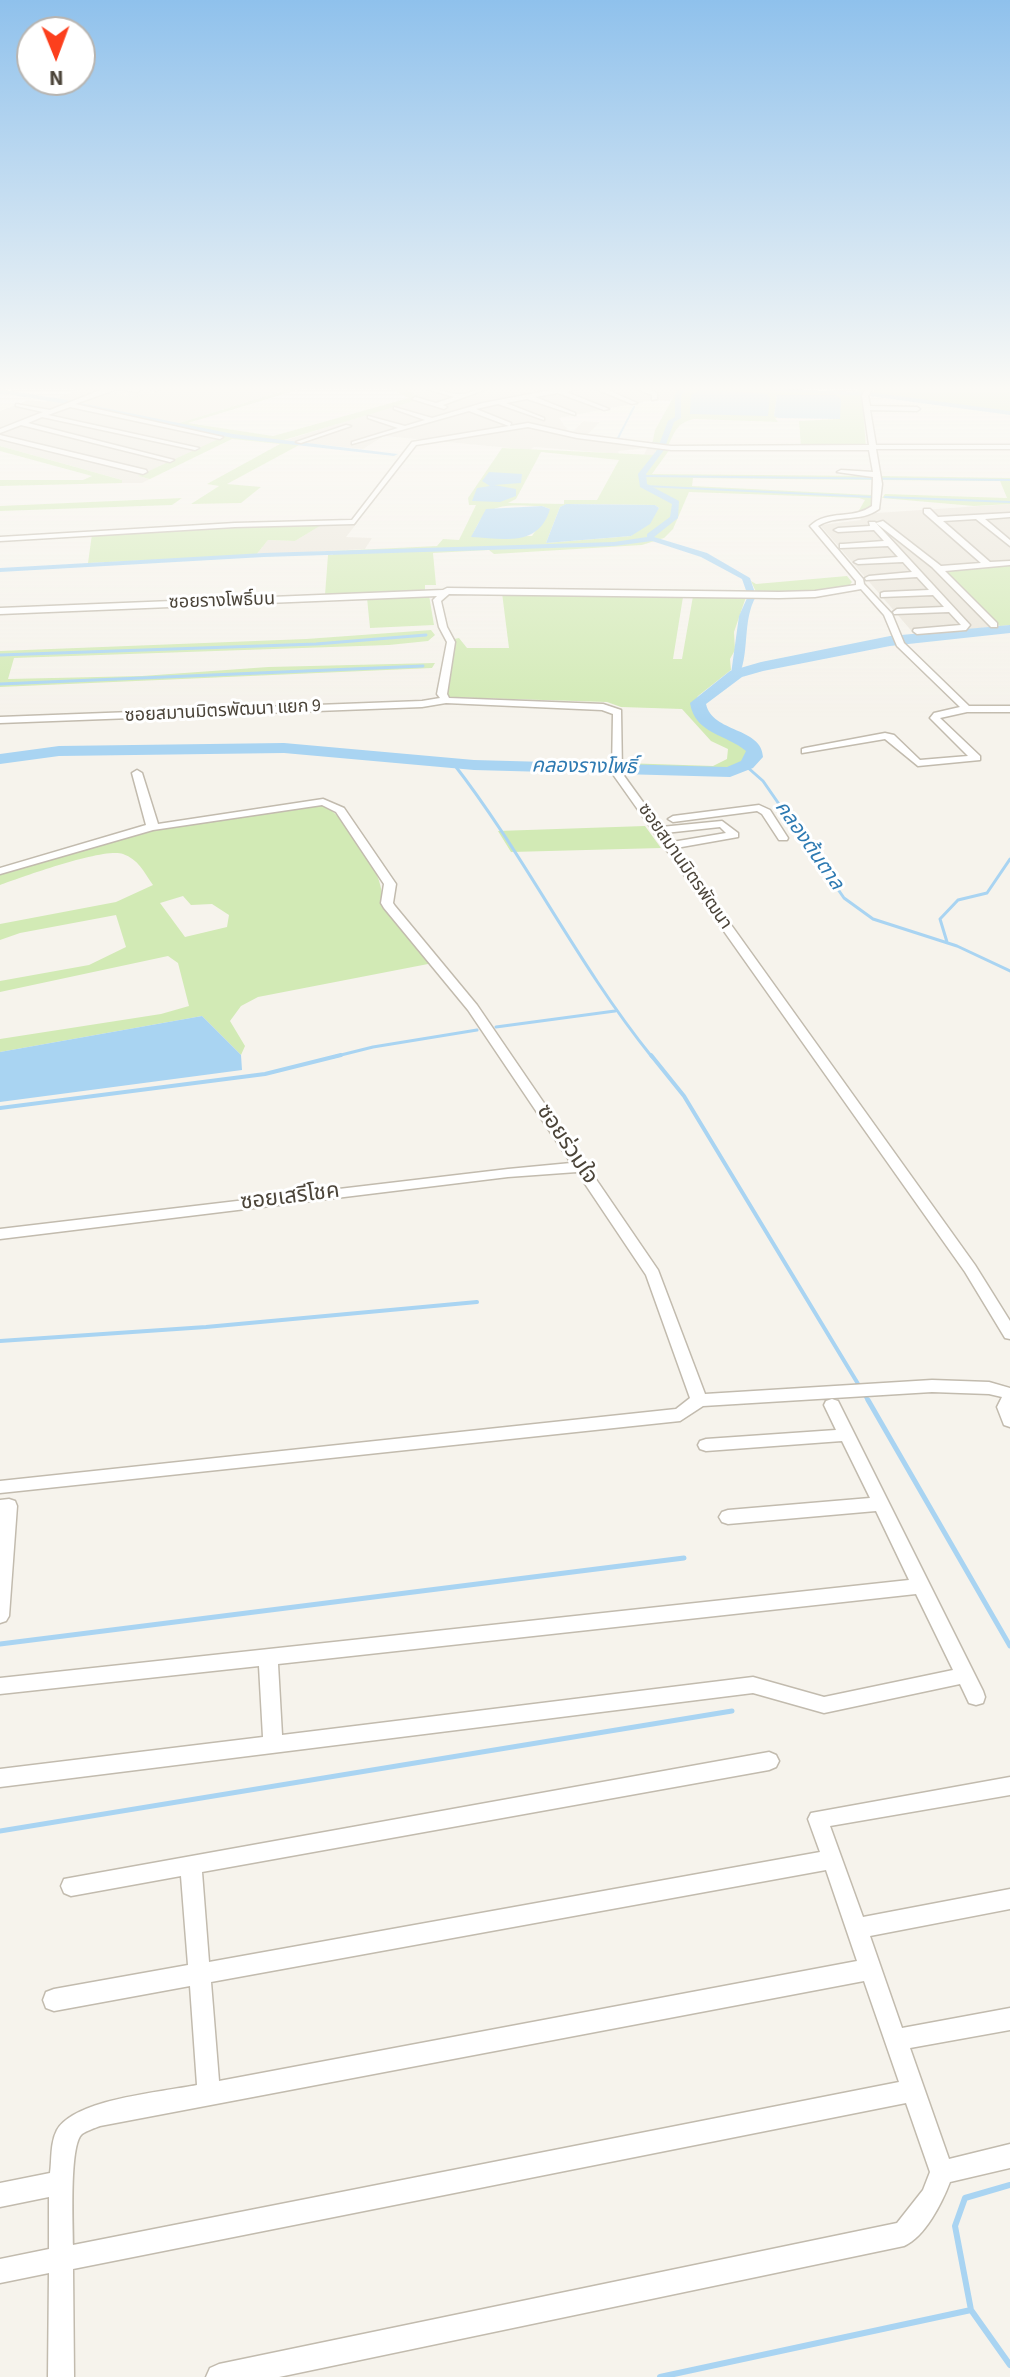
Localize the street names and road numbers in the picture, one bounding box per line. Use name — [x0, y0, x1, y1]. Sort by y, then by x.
street label: ซอยรางโพธิ์บน — [169, 589, 275, 615]
street label: ซอยสมานมิตรพัฒนา แยก 9 — [124, 696, 322, 728]
street label: ซอยสมานมิตรพัฒนา — [632, 800, 736, 934]
street label: ซอยร่วมใจ — [530, 1100, 602, 1190]
street label: ซอยเสรีโชค — [239, 1179, 341, 1217]

